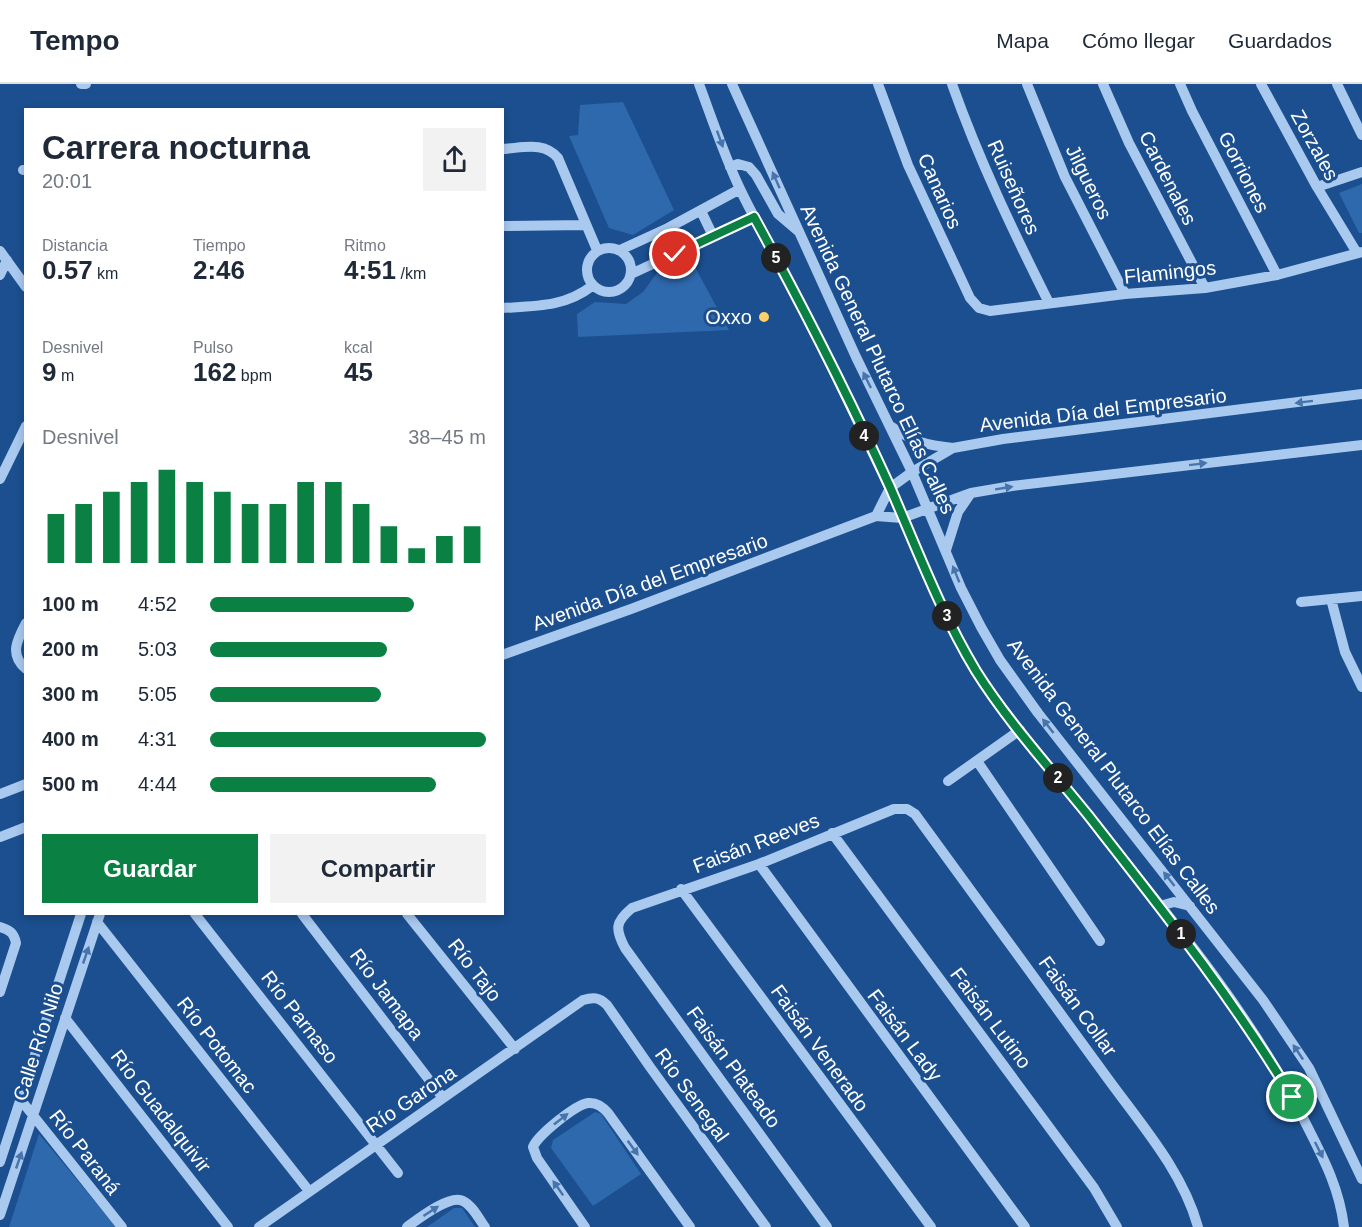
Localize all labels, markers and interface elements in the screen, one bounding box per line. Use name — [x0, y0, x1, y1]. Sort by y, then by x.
text: Tempo — [30, 25, 120, 56]
text: Mapa — [996, 29, 1049, 52]
text: Cómo llegar — [1082, 29, 1195, 52]
text: Guardados — [1228, 29, 1332, 52]
street label: Zorzales — [1287, 106, 1343, 184]
street label: Cardenales — [1135, 127, 1201, 229]
button: share — [423, 128, 486, 191]
street label: Gorriones — [1214, 128, 1274, 216]
text: Carrera nocturna — [42, 129, 310, 166]
one-way arrow — [715, 130, 725, 148]
street label: Ruiseñores — [983, 136, 1045, 238]
street label: Jilgueros — [1062, 141, 1116, 223]
street label: Canarios — [914, 150, 966, 232]
text: 20:01 — [42, 170, 92, 192]
one-way arrow — [771, 170, 781, 188]
street label: Avenida General Plutarco Elías Calles — [796, 201, 960, 517]
pin — [649, 228, 700, 279]
text: Distancia — [42, 237, 108, 254]
text: Tiempo — [193, 237, 246, 254]
text: Ritmo — [344, 237, 386, 254]
icon: check — [658, 237, 691, 270]
pin: 5 — [761, 243, 791, 273]
text: 5 — [772, 249, 780, 266]
text: 0.57 — [42, 255, 93, 285]
text: 2:46 — [193, 255, 245, 285]
text: 4:51 — [344, 255, 396, 285]
street label: Flamingos — [1123, 256, 1217, 288]
text: km — [93, 265, 118, 282]
text: /km — [396, 265, 426, 282]
place label: Oxxo — [705, 306, 752, 328]
marker: Oxxo — [757, 310, 771, 324]
text: Desnivel — [42, 339, 103, 356]
text: Pulso — [193, 339, 233, 356]
text: kcal — [344, 339, 372, 356]
text: 9 — [42, 357, 56, 387]
text: 162 — [193, 357, 236, 387]
text: 45 — [344, 357, 373, 387]
text: m — [56, 367, 74, 384]
text: bpm — [236, 367, 272, 384]
one-way arrow — [862, 371, 872, 388]
street label: Avenida Día del Empresario — [978, 384, 1228, 436]
one-way arrow — [1294, 398, 1313, 407]
pin: 4 — [849, 421, 879, 451]
text: Desnivel — [42, 426, 119, 448]
text: 38–45 m — [408, 426, 486, 448]
text: 4 — [860, 427, 868, 444]
one-way arrow — [1188, 460, 1207, 469]
one-way arrow — [995, 483, 1014, 492]
street label: Avenida Día del Empresario — [529, 529, 771, 635]
one-way arrow — [950, 565, 960, 583]
text: 100 m — [42, 593, 99, 615]
text: 4:52 — [138, 593, 177, 615]
pin: 3 — [932, 601, 962, 631]
text: 3 — [943, 607, 951, 624]
street label: Avenida General Plutarco Elías Calles — [1003, 634, 1225, 918]
text: 200 m — [42, 638, 99, 660]
text: 5:03 — [138, 638, 177, 660]
text: 300 m — [42, 683, 99, 705]
text: 5:05 — [138, 683, 177, 705]
one-way arrow — [1042, 718, 1055, 734]
text: 400 m — [42, 728, 99, 750]
text: 4:31 — [138, 728, 177, 750]
pin: 2 — [1043, 763, 1073, 793]
text: 2 — [1054, 769, 1062, 786]
text: 500 m — [42, 773, 99, 795]
text: 4:44 — [138, 773, 177, 795]
street label: Faisán Reeves — [690, 809, 822, 877]
button: Guardar — [42, 834, 258, 903]
button: Compartir — [270, 834, 486, 903]
one-way arrow — [1162, 871, 1175, 887]
pin: 1 — [1166, 919, 1196, 949]
text: 1 — [1177, 925, 1185, 942]
street label: Río Tajo — [444, 934, 506, 1006]
street label: Río Jamapa — [346, 944, 429, 1044]
one-way arrow — [82, 946, 91, 964]
street label: Faisán Collar — [1034, 952, 1122, 1060]
street label: Faisán Lutino — [946, 963, 1036, 1073]
street label: Río Parnaso — [257, 966, 343, 1068]
street label: Calle Río Nilo — [9, 980, 67, 1104]
street label: Faisán Venerado — [767, 980, 873, 1116]
street label: Faisán Lady — [863, 985, 947, 1085]
street label: Río Potomac — [173, 993, 261, 1097]
street label: Faisán Plateado — [683, 1002, 785, 1132]
street label: Río Senegal — [651, 1044, 733, 1146]
one-way arrow — [1293, 1044, 1304, 1060]
street label: Río Guadalquivir — [106, 1046, 216, 1177]
street label: Río Garona — [362, 1060, 461, 1137]
pin — [1266, 1071, 1317, 1122]
icon: arrive — [1275, 1080, 1308, 1113]
street label: Río Paraná — [45, 1105, 125, 1199]
one-way arrow — [553, 1113, 569, 1126]
one-way arrow — [627, 1139, 639, 1155]
one-way arrow — [1315, 1142, 1324, 1159]
one-way arrow — [14, 1151, 24, 1169]
one-way arrow — [552, 1180, 564, 1196]
one-way arrow — [423, 1206, 439, 1217]

